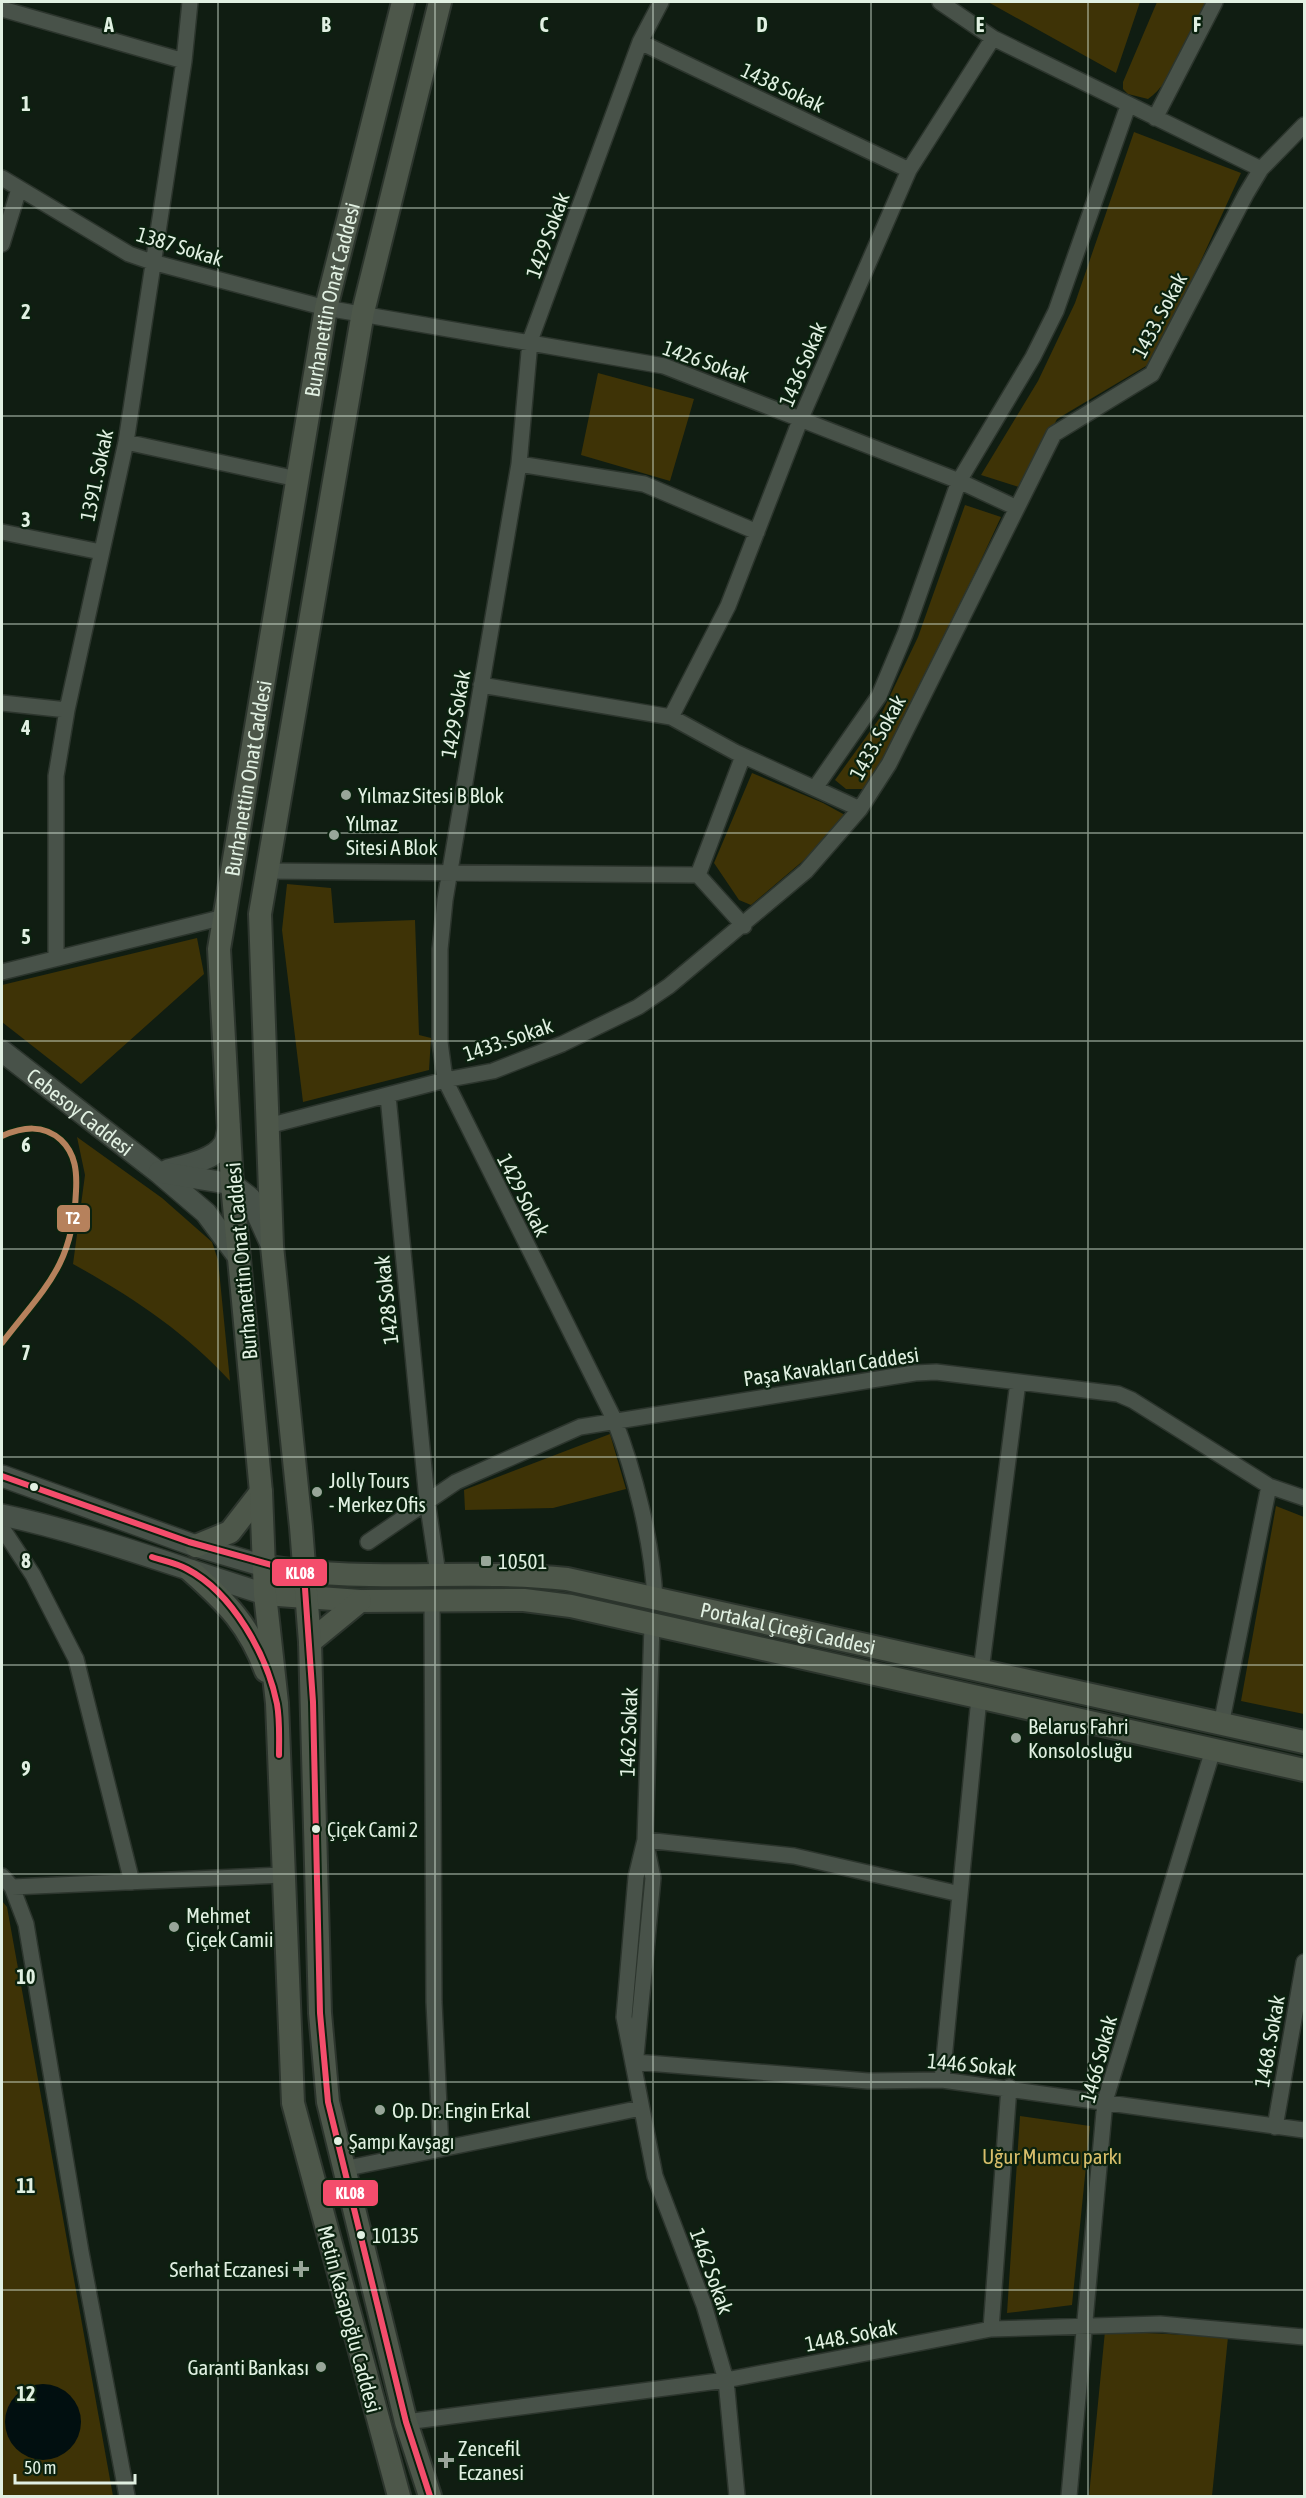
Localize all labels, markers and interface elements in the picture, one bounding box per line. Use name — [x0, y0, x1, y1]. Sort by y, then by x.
text: A — [103, 13, 114, 36]
text: B — [321, 13, 331, 36]
text: C — [540, 13, 549, 36]
text: D — [756, 13, 768, 36]
text: E — [976, 13, 985, 36]
text: F — [1193, 13, 1201, 36]
street label: 1438 Sokak — [737, 57, 829, 117]
text: 1 — [21, 92, 31, 115]
street label: 1429 Sokak — [520, 189, 574, 281]
street label: Burhanettin Onat Caddesi — [299, 200, 364, 399]
street label: 1387 Sokak — [134, 221, 226, 271]
street label: 1433. Sokak — [1127, 268, 1191, 362]
text: 2 — [21, 300, 31, 323]
street label: 1436 Sokak — [774, 318, 830, 410]
street label: 1426 Sokak — [660, 335, 752, 387]
street label: 1391. Sokak — [75, 427, 117, 523]
text: 3 — [21, 508, 31, 531]
street label: 1429 Sokak — [435, 668, 475, 760]
street label: Burhanettin Onat Caddesi — [219, 678, 276, 878]
street label: 1433. Sokak — [844, 690, 910, 784]
text: 4 — [20, 716, 31, 739]
place label: Yılmaz Sitesi B Blok — [358, 783, 504, 807]
marker: Yılmaz Sitesi B Blok — [339, 788, 353, 802]
place label: Yılmaz Sitesi A Blok — [346, 811, 438, 859]
marker: Yılmaz Sitesi A Blok — [327, 828, 341, 842]
text: 5 — [21, 925, 31, 948]
street label: 1433. Sokak — [460, 1013, 556, 1065]
street label: Cebesoy Caddesi — [22, 1063, 138, 1160]
text: 6 — [21, 1133, 31, 1156]
street label: 1429 Sokak — [493, 1150, 555, 1240]
street label: Burhanettin Onat Caddesi — [220, 1161, 262, 1361]
line badge: T2 — [56, 1204, 91, 1233]
text: T2 — [66, 1209, 80, 1227]
street label: 1428 Sokak — [369, 1254, 403, 1346]
text: 7 — [21, 1341, 31, 1364]
street label: Paşa Kavakları Caddesi — [742, 1342, 920, 1390]
place label: Jolly Tours - Merkez Ofis — [329, 1468, 426, 1516]
unlabelled marker — [28, 1481, 40, 1493]
marker: Jolly Tours - Merkez Ofis — [310, 1485, 324, 1499]
text: 8 — [21, 1549, 31, 1572]
place label: 10501 — [498, 1549, 547, 1573]
marker: 10501 — [479, 1554, 493, 1568]
line badge: KL08 — [271, 1558, 328, 1587]
text: KL08 — [285, 1564, 315, 1582]
street label: Portakal Çiceği Caddesi — [698, 1597, 878, 1659]
street label: 1462 Sokak — [614, 1687, 642, 1777]
place label: Belarus Fahri Konsolosluğu — [1028, 1714, 1133, 1762]
marker: Belarus Fahri Konsolosluğu — [1009, 1731, 1023, 1745]
text: 9 — [21, 1757, 31, 1780]
place label: Çiçek Cami 2 — [327, 1818, 418, 1841]
marker: Çiçek Cami 2 — [310, 1823, 322, 1835]
place label: Mehmet Çiçek Camii — [186, 1903, 274, 1951]
marker: Mehmet Çiçek Camii — [167, 1920, 181, 1934]
text: 10 — [17, 1965, 35, 1988]
street label: 1468. Sokak — [1249, 1993, 1289, 2089]
street label: 1466 Sokak — [1075, 2013, 1121, 2105]
street label: 1446 Sokak — [926, 2048, 1018, 2080]
place label: Op. Dr. Engin Erkal — [392, 2098, 531, 2122]
marker: Op. Dr. Engin Erkal — [373, 2103, 387, 2117]
place label: Şampı Kavşagı — [349, 2130, 454, 2153]
marker: Şampı Kavşagı — [332, 2135, 344, 2147]
park label: Uğur Mumcu parkı — [982, 2144, 1122, 2168]
text: 11 — [17, 2174, 35, 2197]
line badge: KL08 — [322, 2179, 379, 2207]
text: KL08 — [335, 2184, 365, 2202]
street label: Metin Kasapoğlu Caddesi — [313, 2223, 387, 2415]
place label: 10135 — [372, 2224, 419, 2247]
street label: 1462 Sokak — [685, 2225, 739, 2317]
marker: 10135 — [355, 2229, 367, 2241]
place label: Serhat Eczanesi — [170, 2257, 289, 2281]
marker: Serhat Eczanesi — [294, 2262, 308, 2276]
street label: 1448. Sokak — [803, 2314, 899, 2356]
place label: Garanti Bankası — [187, 2355, 309, 2379]
marker: Garanti Bankası — [314, 2360, 328, 2374]
text: 12 — [17, 2382, 35, 2405]
place label: Zencefil Eczanesi — [458, 2436, 524, 2484]
scale bar — [15, 2447, 135, 2485]
marker: Zencefil Eczanesi — [439, 2453, 453, 2467]
text: 50 m — [24, 2457, 56, 2478]

